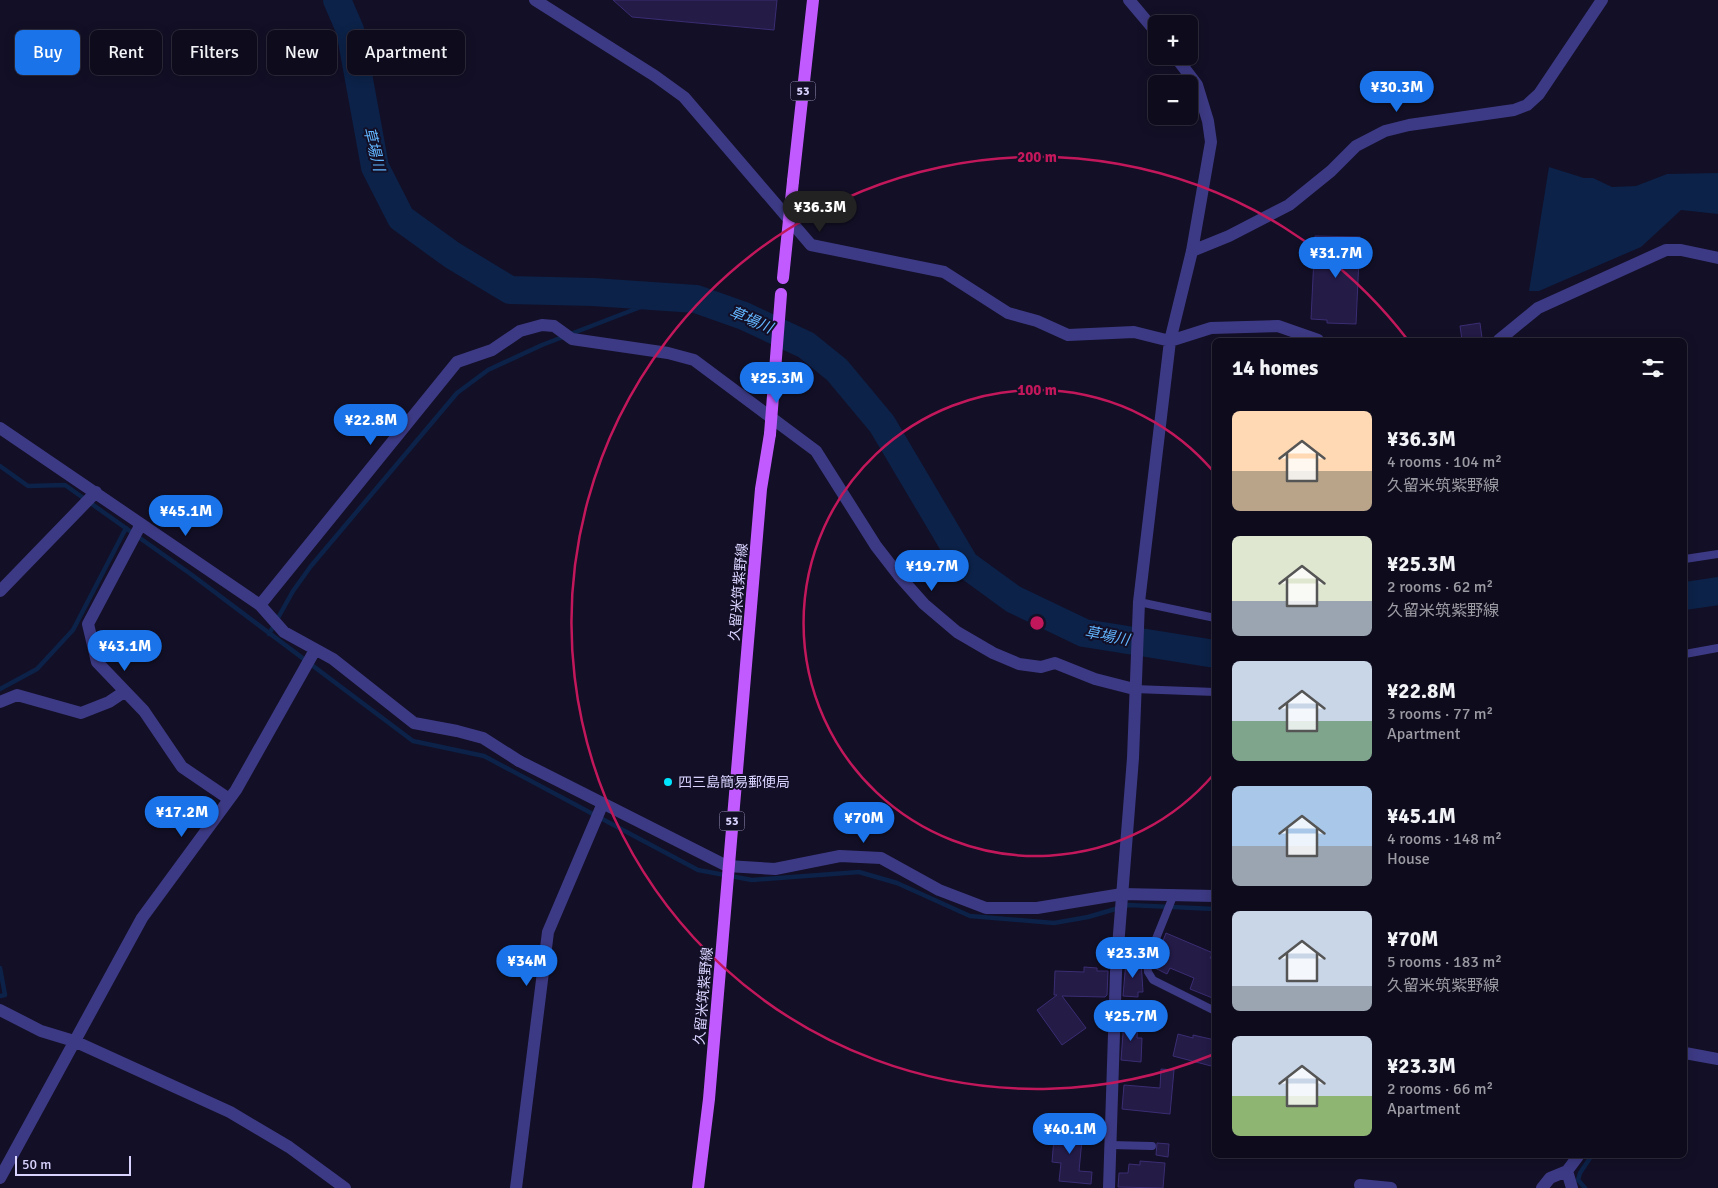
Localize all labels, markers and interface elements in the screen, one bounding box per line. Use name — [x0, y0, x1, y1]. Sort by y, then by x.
map controls — [1148, 15, 1198, 125]
button: + — [1148, 15, 1198, 65]
chip: Buy — [15, 30, 80, 75]
chip: Rent — [90, 30, 162, 75]
chip: Filters — [172, 30, 257, 75]
chip: New — [267, 30, 337, 75]
chip: Apartment — [347, 30, 465, 75]
pin: ¥30.3M — [1356, 70, 1438, 113]
button: − — [1148, 75, 1198, 125]
text: ¥30.3M — [1371, 77, 1423, 97]
road number: 53 — [790, 82, 816, 100]
water label: 草場川 — [360, 125, 389, 175]
text: 200 m — [1017, 148, 1057, 166]
pin: ¥36.3M — [779, 190, 861, 233]
text: ¥36.3M — [794, 197, 846, 217]
pin: ¥31.7M — [1295, 236, 1377, 279]
text: ¥31.7M — [1310, 243, 1362, 263]
water label: 草場川 — [727, 303, 777, 338]
icon: filters — [1639, 354, 1667, 382]
text: 14 homes — [1232, 355, 1318, 381]
pin: ¥25.3M — [736, 362, 818, 404]
text: ¥25.3M — [751, 368, 803, 388]
text: 100 m — [1017, 381, 1057, 399]
pin: ¥22.8M — [330, 404, 412, 446]
text: ¥22.8M — [345, 410, 397, 430]
text: ¥36.3M — [1387, 426, 1456, 452]
icon: home — [1272, 431, 1332, 491]
text: 4 rooms · 104 m² — [1387, 452, 1502, 472]
text: 久留米筑紫野線 — [1387, 476, 1499, 496]
pin: ¥45.1M — [145, 494, 227, 537]
text: ¥45.1M — [160, 501, 212, 521]
street label: 久留米筑紫野線 — [726, 542, 751, 642]
pin: ¥19.7M — [891, 550, 973, 592]
text: ¥25.3M — [1387, 551, 1456, 577]
text: ¥19.7M — [906, 556, 958, 576]
icon: home — [1272, 556, 1332, 616]
text: 2 rooms · 62 m² — [1387, 577, 1493, 597]
text: 久留米筑紫野線 — [1387, 601, 1499, 621]
centre of rings — [1028, 614, 1046, 632]
water label: 草場川 — [1083, 623, 1133, 650]
pin: ¥43.1M — [84, 630, 166, 672]
text: ¥43.1M — [99, 636, 151, 656]
text: ¥22.8M — [1387, 678, 1456, 704]
icon: home — [1272, 681, 1332, 741]
text: 3 rooms · 77 m² — [1387, 704, 1493, 724]
text: Apartment — [1387, 724, 1460, 744]
place label: 四三島簡易郵便局 — [678, 774, 790, 791]
marker: 四三島簡易郵便局 — [662, 776, 674, 788]
pin: ¥17.2M — [141, 796, 223, 838]
text: ¥17.2M — [156, 802, 208, 822]
pin: ¥70M — [834, 802, 894, 844]
text: ¥45.1M — [1387, 803, 1456, 829]
icon: home — [1272, 806, 1332, 866]
text: ¥70M — [844, 808, 884, 828]
road number: 53 — [720, 811, 744, 830]
text: 4 rooms · 148 m² — [1387, 829, 1502, 849]
text: House — [1387, 849, 1430, 869]
text: ¥70M — [1387, 926, 1439, 952]
icon: home — [1272, 931, 1332, 991]
pin: ¥23.3M — [1092, 936, 1174, 979]
text: ¥23.3M — [1107, 943, 1159, 963]
pin: ¥34M — [497, 944, 557, 987]
street label: 久留米筑紫野線 — [691, 946, 716, 1046]
text: ¥34M — [507, 951, 547, 971]
text: 5 rooms · 183 m² — [1387, 952, 1502, 972]
text: 久留米筑紫野線 — [1387, 976, 1499, 996]
pin: ¥25.7M — [1090, 1000, 1172, 1042]
text: ¥25.7M — [1105, 1006, 1157, 1026]
text: ¥23.3M — [1387, 1053, 1456, 1079]
icon: home — [1272, 1056, 1332, 1116]
text: 2 rooms · 66 m² — [1387, 1079, 1493, 1099]
text: Apartment — [1387, 1099, 1460, 1119]
pin: ¥40.1M — [1029, 1112, 1111, 1155]
text: ¥40.1M — [1044, 1119, 1096, 1139]
scale bar — [15, 1153, 131, 1176]
text: 50 m — [22, 1156, 51, 1173]

